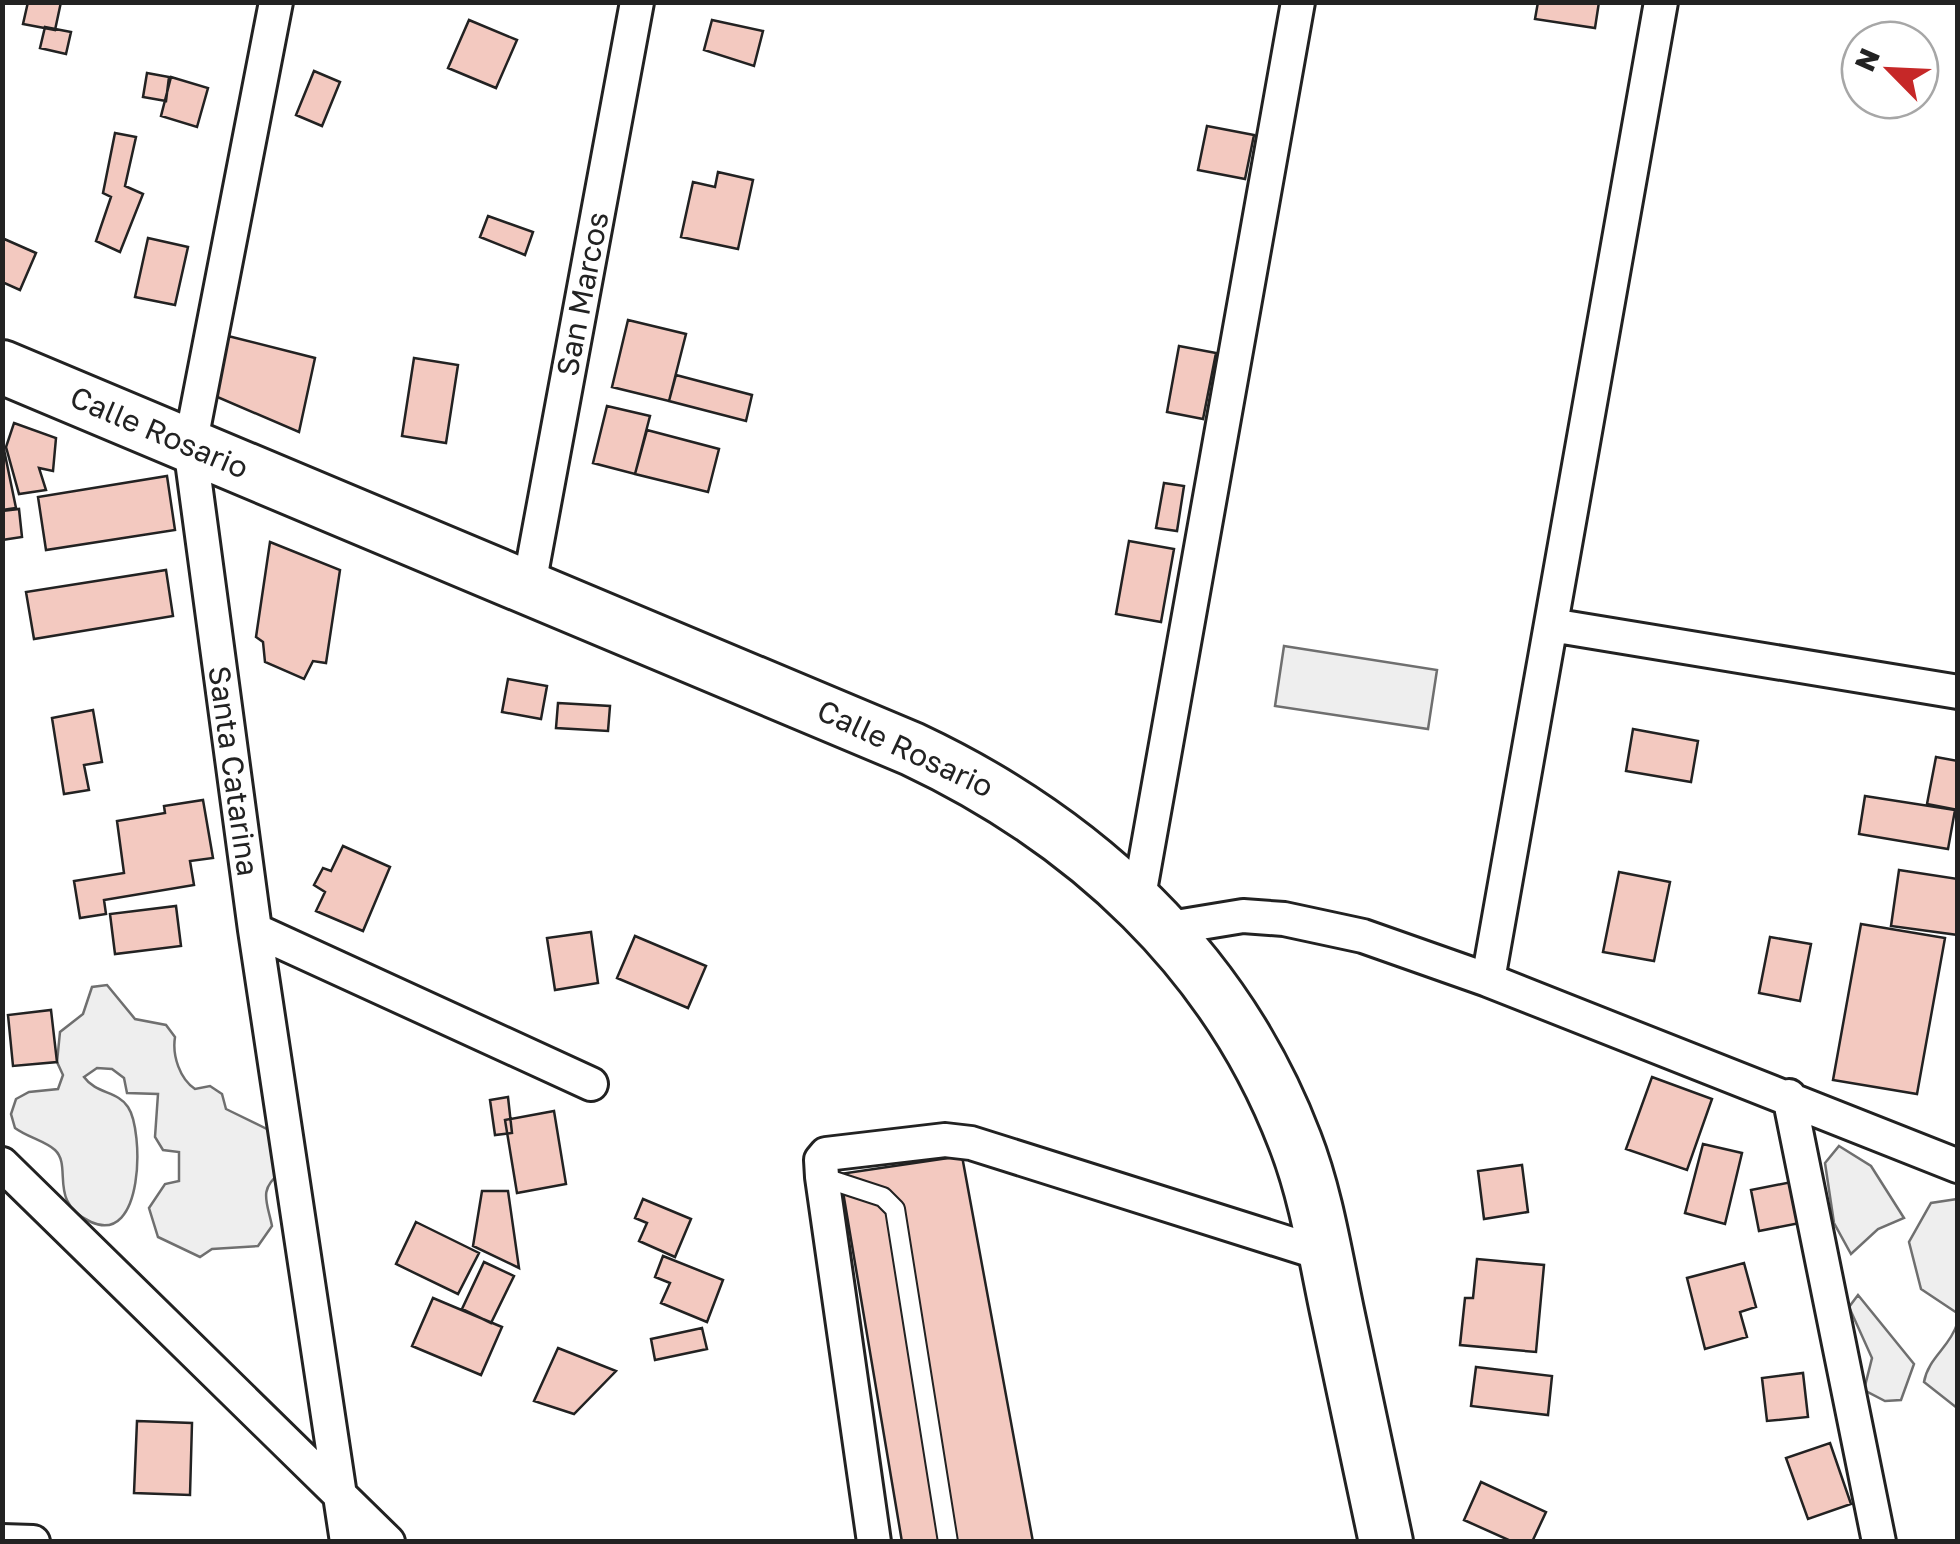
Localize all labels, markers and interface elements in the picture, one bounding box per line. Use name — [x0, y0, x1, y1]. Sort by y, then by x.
north arrow — [1840, 20, 1940, 120]
text: N — [1847, 43, 1886, 76]
street label: San Marcos — [548, 209, 616, 379]
street label: Calle Rosario — [65, 378, 254, 486]
street label: Santa Catarina — [201, 663, 267, 878]
street label: Calle Rosario — [812, 692, 999, 805]

